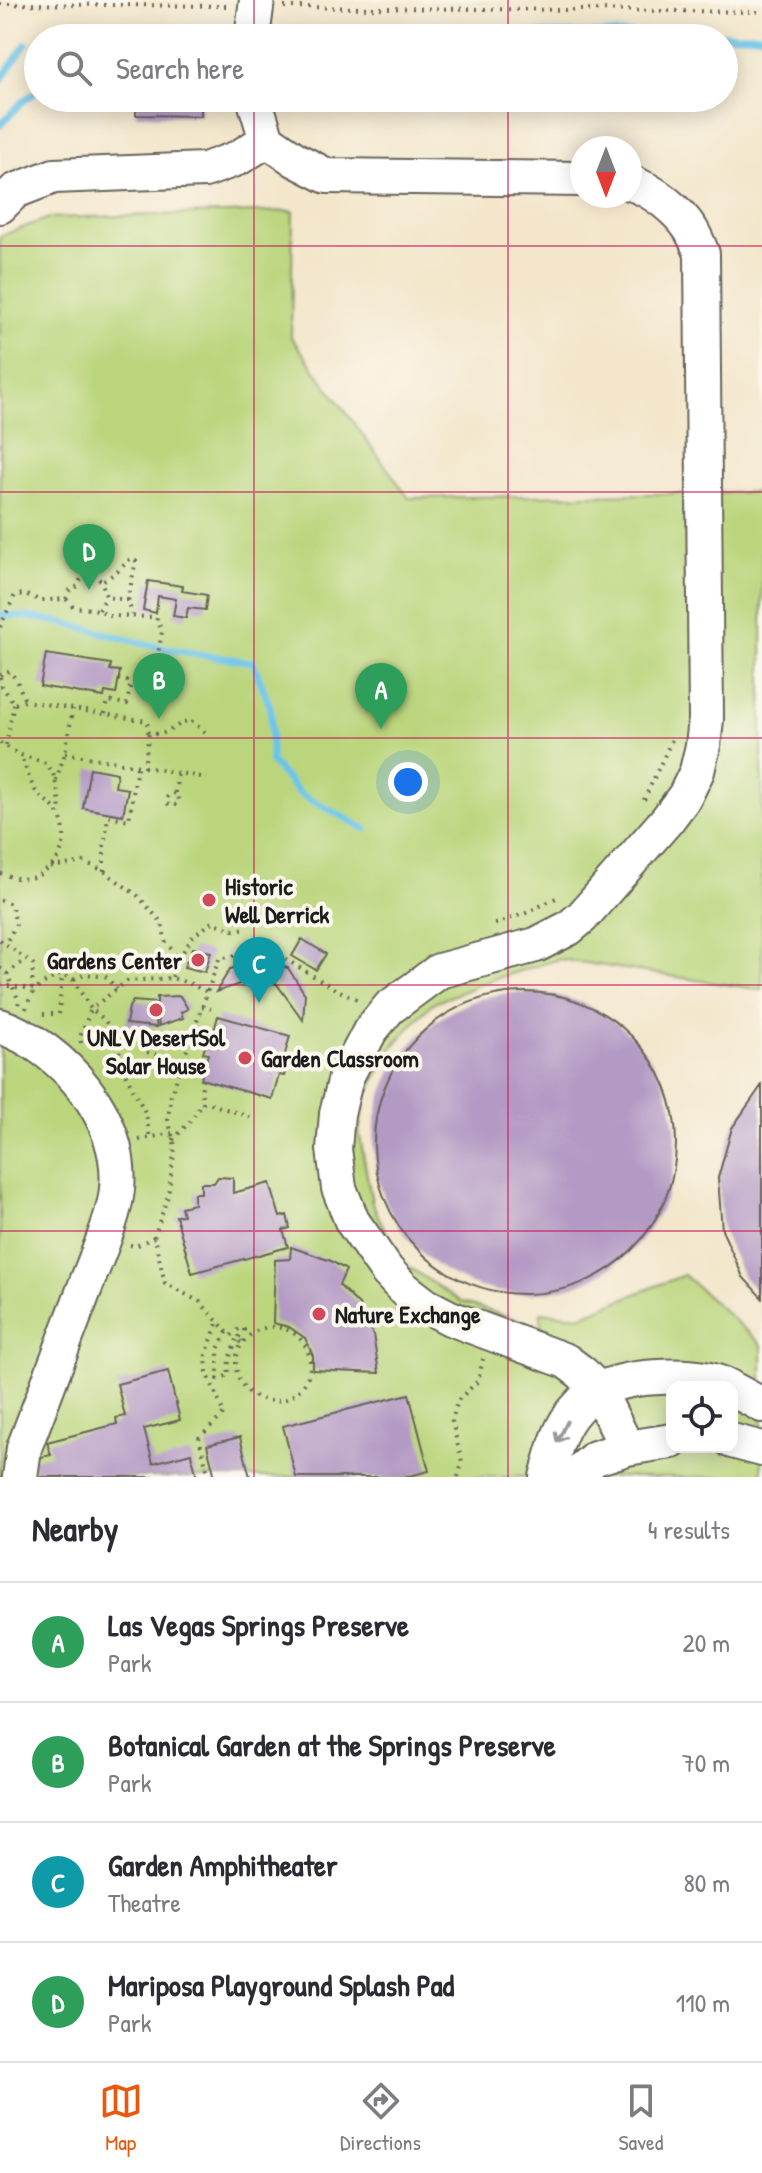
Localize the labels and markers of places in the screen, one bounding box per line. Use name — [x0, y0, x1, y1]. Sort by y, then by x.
pin: D — [63, 524, 115, 590]
pin: B — [133, 653, 185, 719]
pin: A — [355, 663, 407, 729]
place label: Historic Well Derrick — [225, 870, 329, 930]
marker: Historic Well Derrick — [200, 891, 218, 909]
pin: C — [233, 937, 285, 1003]
place label: Gardens Center — [47, 944, 183, 976]
marker: Gardens Center — [189, 951, 207, 969]
marker: UNLV DesertSol Solar House — [147, 1001, 165, 1019]
place label: UNLV DesertSol Solar House — [87, 1021, 226, 1081]
place label: Garden Classroom — [261, 1042, 419, 1074]
marker: Garden Classroom — [236, 1049, 254, 1067]
place label: Nature Exchange — [335, 1298, 481, 1331]
marker: Nature Exchange — [310, 1305, 328, 1323]

